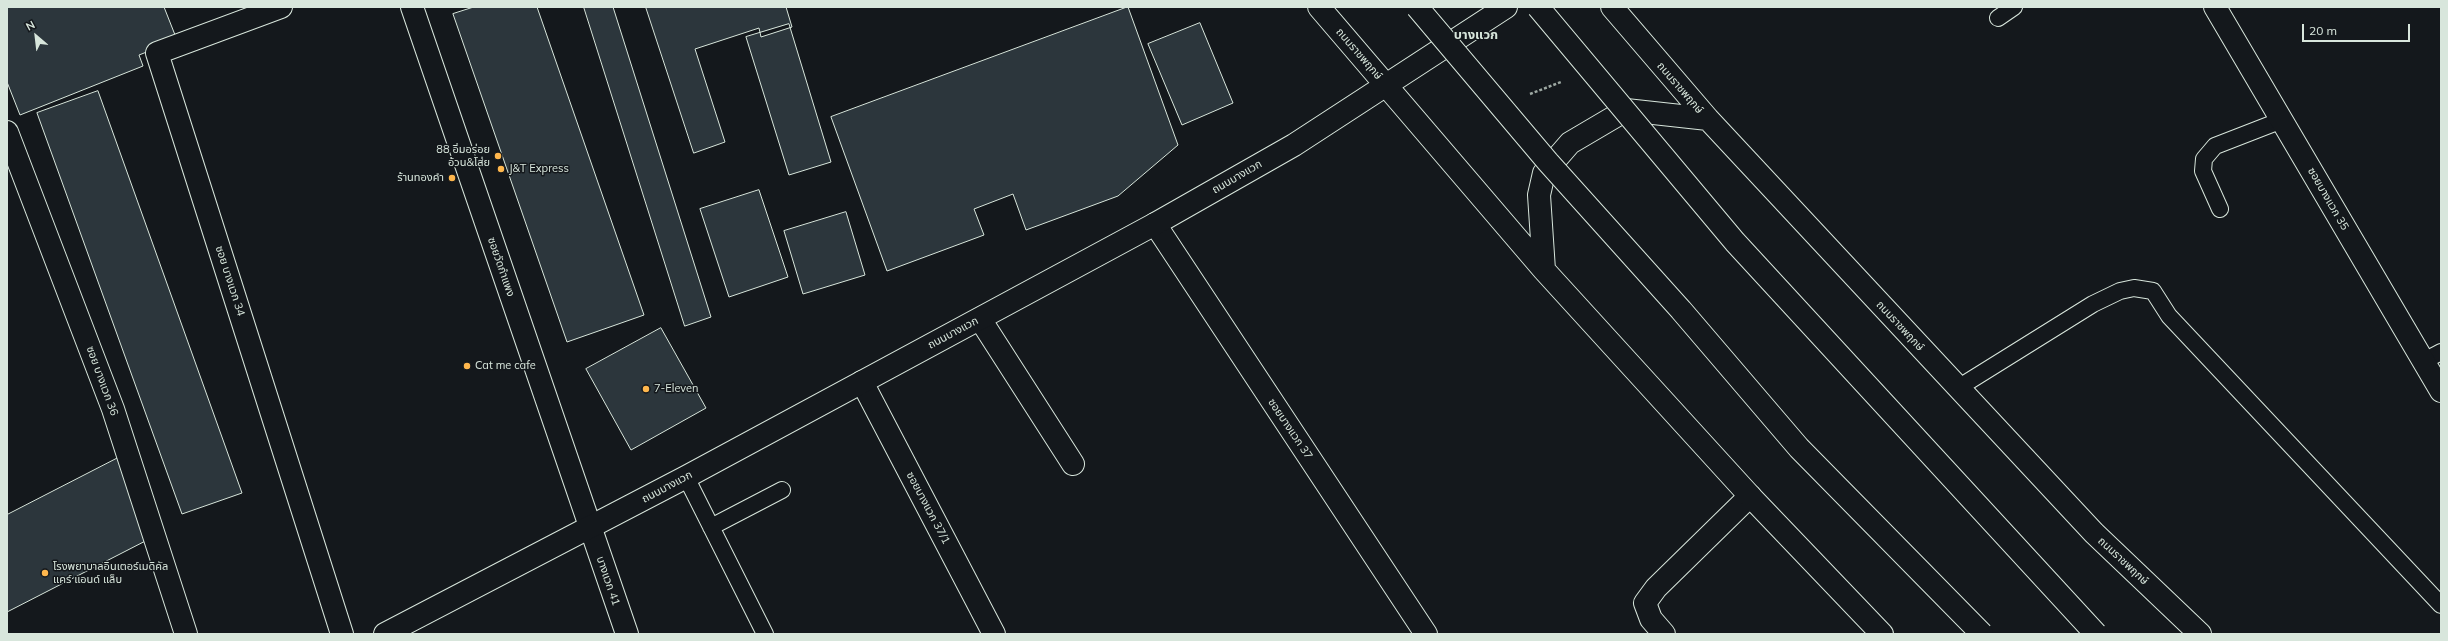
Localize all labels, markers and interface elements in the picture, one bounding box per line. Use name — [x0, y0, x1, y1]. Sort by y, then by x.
north arrow — [16, 16, 56, 56]
scale bar — [2304, 16, 2412, 42]
text: N — [23, 17, 37, 34]
text: 20 m — [2309, 23, 2337, 38]
street label: ถนนราชพฤกษ์ — [1333, 26, 1385, 82]
district label: บางแวก — [1454, 27, 1498, 43]
street label: ถนนราชพฤกษ์ — [1654, 60, 1706, 116]
place label: 88 อิ่มอร่อย อ้วน&โส่ย — [436, 143, 490, 169]
marker: 88 อิ่มอร่อย อ้วน&โส่ย — [493, 151, 503, 161]
street label: ถนนบางแวก — [1210, 157, 1264, 197]
place label: J&T Express — [509, 162, 569, 176]
marker: J&T Express — [496, 164, 506, 174]
street label: ซอยบางแวก 35 — [2305, 165, 2351, 233]
place label: ร้านทองคำ — [397, 171, 444, 185]
marker: ร้านทองคำ — [447, 173, 457, 183]
street label: ซอยวัดกำแพง — [485, 236, 517, 298]
street label: ซอย บางแวก 34 — [212, 244, 248, 318]
street label: ถนนราชพฤกษ์ — [1873, 298, 1927, 354]
street label: ถนนบางแวก — [925, 314, 981, 352]
street label: ซอย บางแวก 36 — [83, 344, 121, 418]
place label: Cat me cafe — [475, 359, 536, 373]
marker: Cat me cafe — [462, 361, 472, 371]
place label: 7-Eleven — [654, 382, 698, 396]
marker: 7-Eleven — [641, 384, 651, 394]
street label: ซอยบางแวก 37 — [1265, 396, 1315, 462]
street label: ถนนบางแวก — [639, 468, 695, 506]
street label: ซอยบางแวก 37/1 — [903, 470, 953, 546]
street label: ถนนราชพฤกษ์ — [2095, 534, 2151, 588]
street label: บางแวก 41 — [593, 555, 623, 607]
place label: โรงพยาบาลอินเตอร์เมดิคัล แคร์ แอนด์ แล็บ — [53, 560, 168, 586]
marker: โรงพยาบาลอินเตอร์เมดิคัล แคร์ แอนด์ แล็บ — [40, 568, 50, 578]

